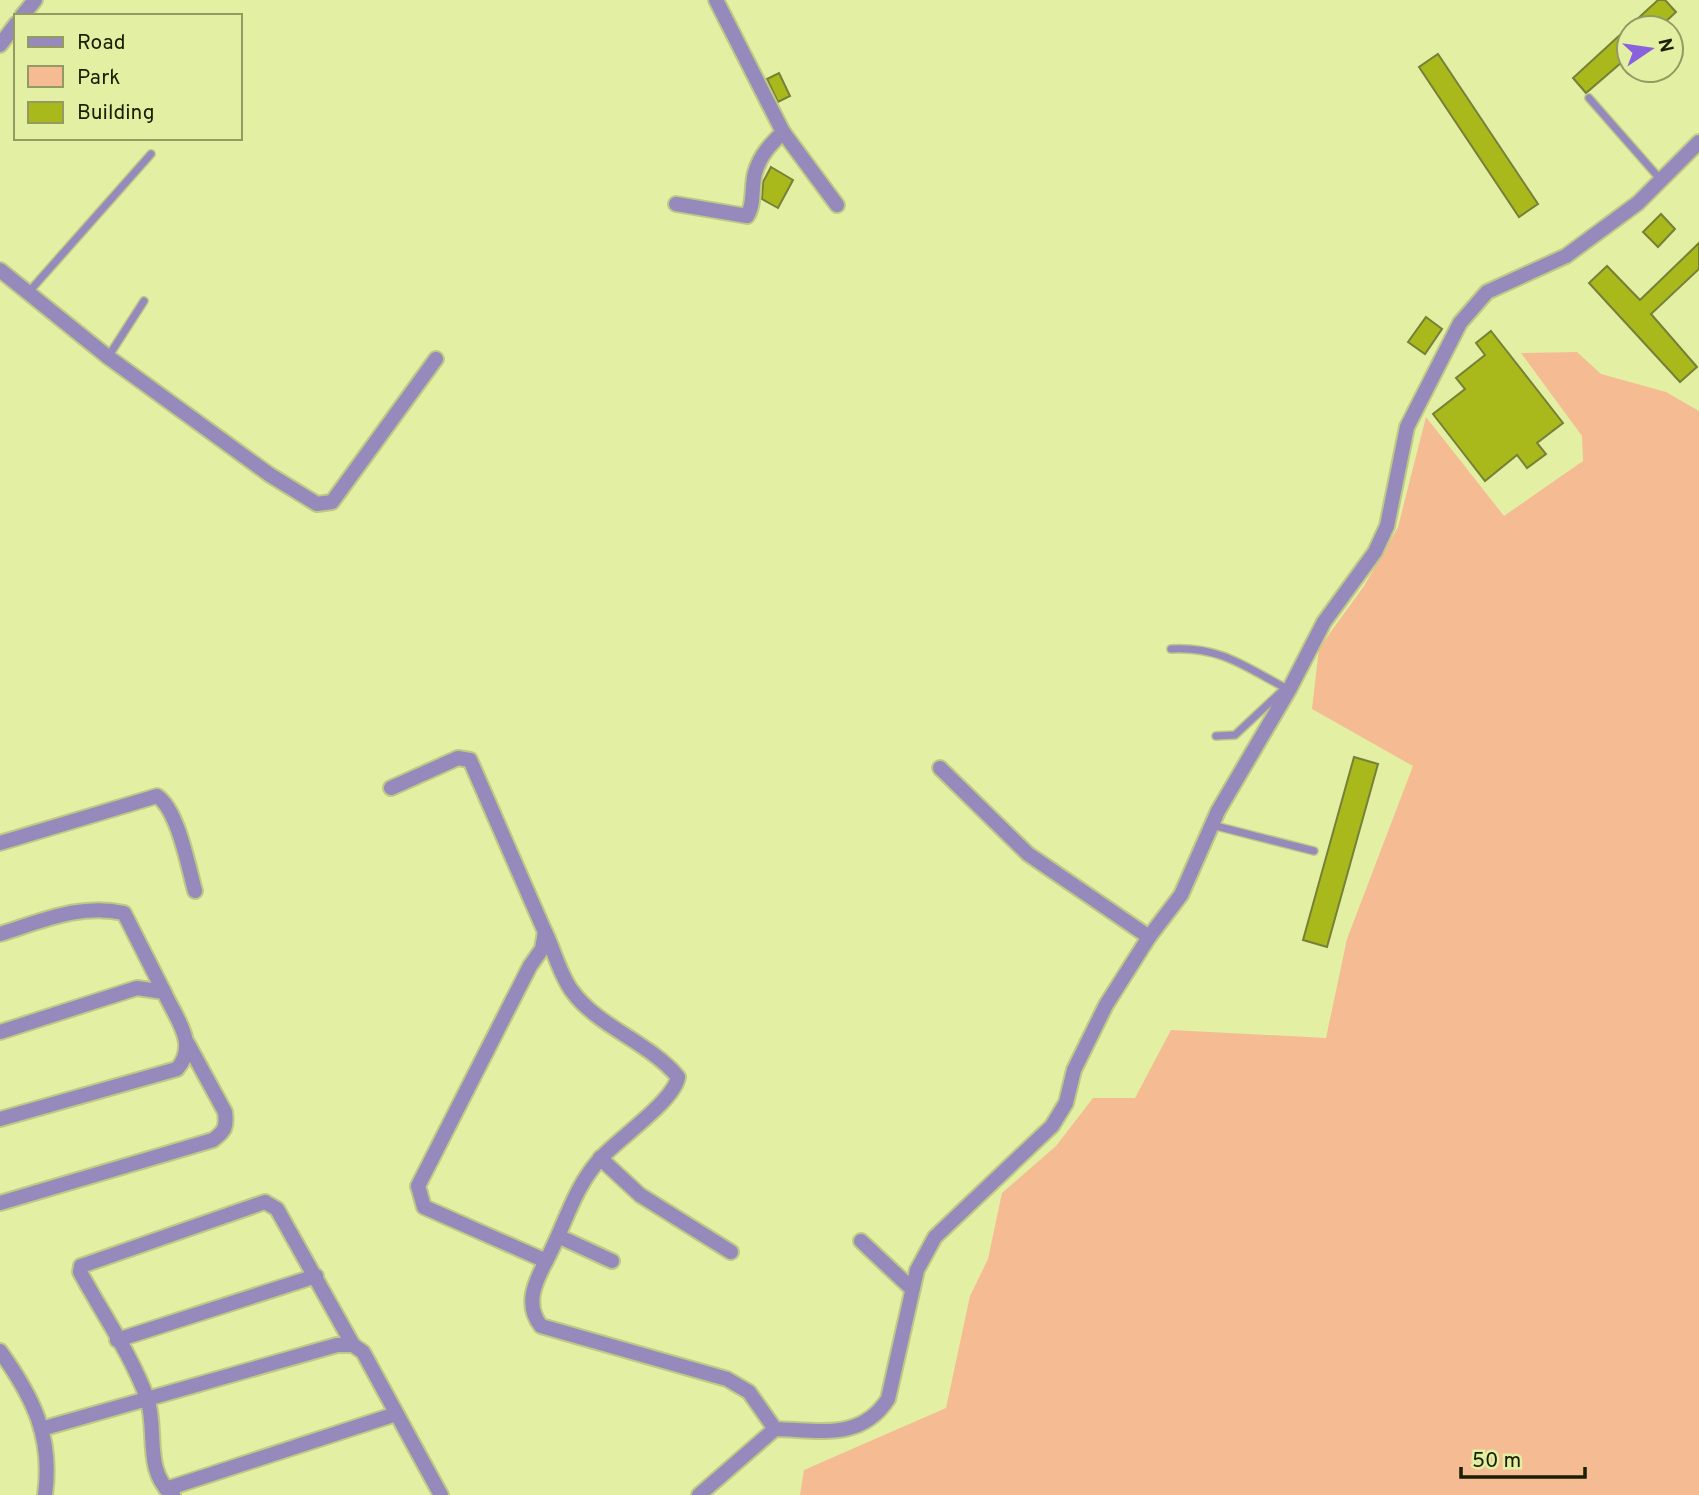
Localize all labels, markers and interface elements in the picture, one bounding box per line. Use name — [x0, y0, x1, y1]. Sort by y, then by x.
legend — [14, 14, 242, 140]
north arrow — [1615, 14, 1685, 84]
text: Road — [77, 30, 126, 57]
text: N — [1651, 36, 1678, 55]
text: Park — [77, 65, 120, 92]
text: Building — [77, 100, 155, 127]
scale bar — [1461, 1436, 1585, 1480]
text: 50 m — [1472, 1448, 1521, 1475]

